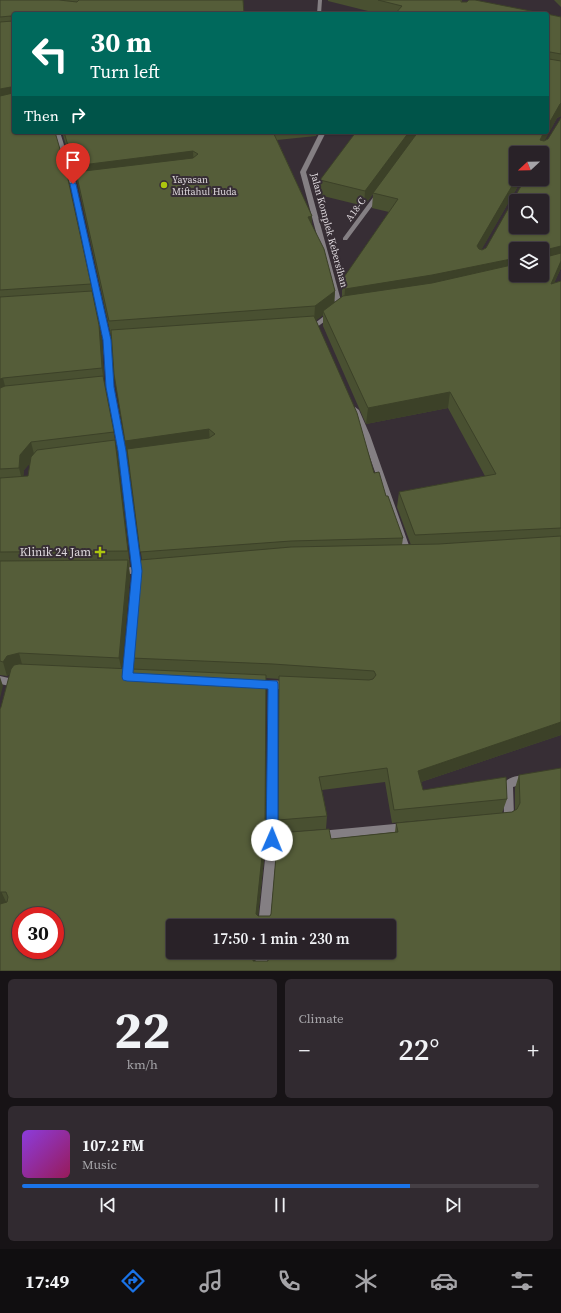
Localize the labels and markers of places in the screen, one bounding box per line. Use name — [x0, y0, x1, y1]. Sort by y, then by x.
pin — [56, 143, 90, 184]
place label: Yayasan Miftahul Huda — [172, 173, 238, 198]
marker: Yayasan Miftahul Huda — [159, 180, 169, 190]
place label: Klinik 24 Jam — [20, 544, 91, 560]
marker: Klinik 24 Jam — [94, 546, 106, 558]

